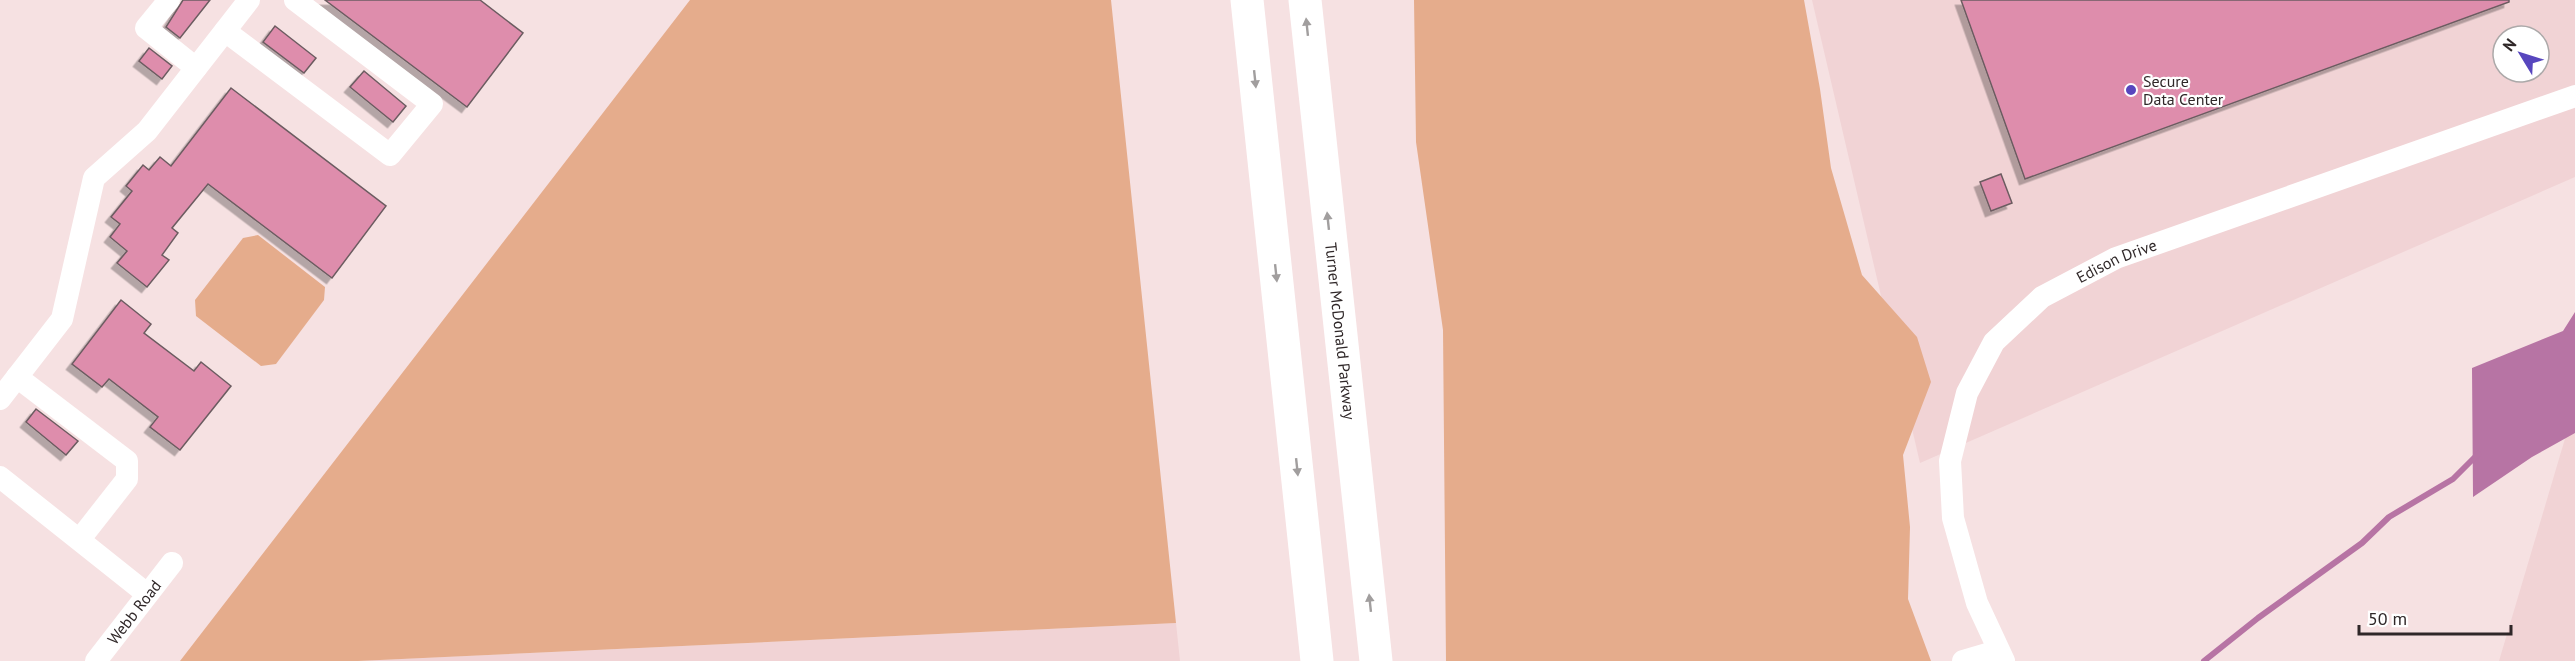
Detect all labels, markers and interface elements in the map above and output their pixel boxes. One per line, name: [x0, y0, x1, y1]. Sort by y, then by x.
one-way arrow: [1303, 18, 1312, 37]
north arrow: [2491, 24, 2551, 84]
text: N: [2498, 34, 2520, 55]
one-way arrow: [1250, 70, 1260, 89]
place label: Secure Data Center: [2143, 71, 2224, 109]
marker: Secure Data Center: [2124, 83, 2138, 97]
one-way arrow: [1323, 211, 1333, 230]
street label: Edison Drive: [2073, 235, 2159, 287]
street label: Turner McDonald Parkway: [1321, 242, 1360, 421]
one-way arrow: [1271, 263, 1281, 282]
one-way arrow: [1292, 457, 1301, 476]
street label: Webb Road: [103, 576, 165, 648]
one-way arrow: [1365, 593, 1374, 612]
scale bar: [2359, 598, 2510, 636]
text: 50 m: [2368, 607, 2407, 630]

